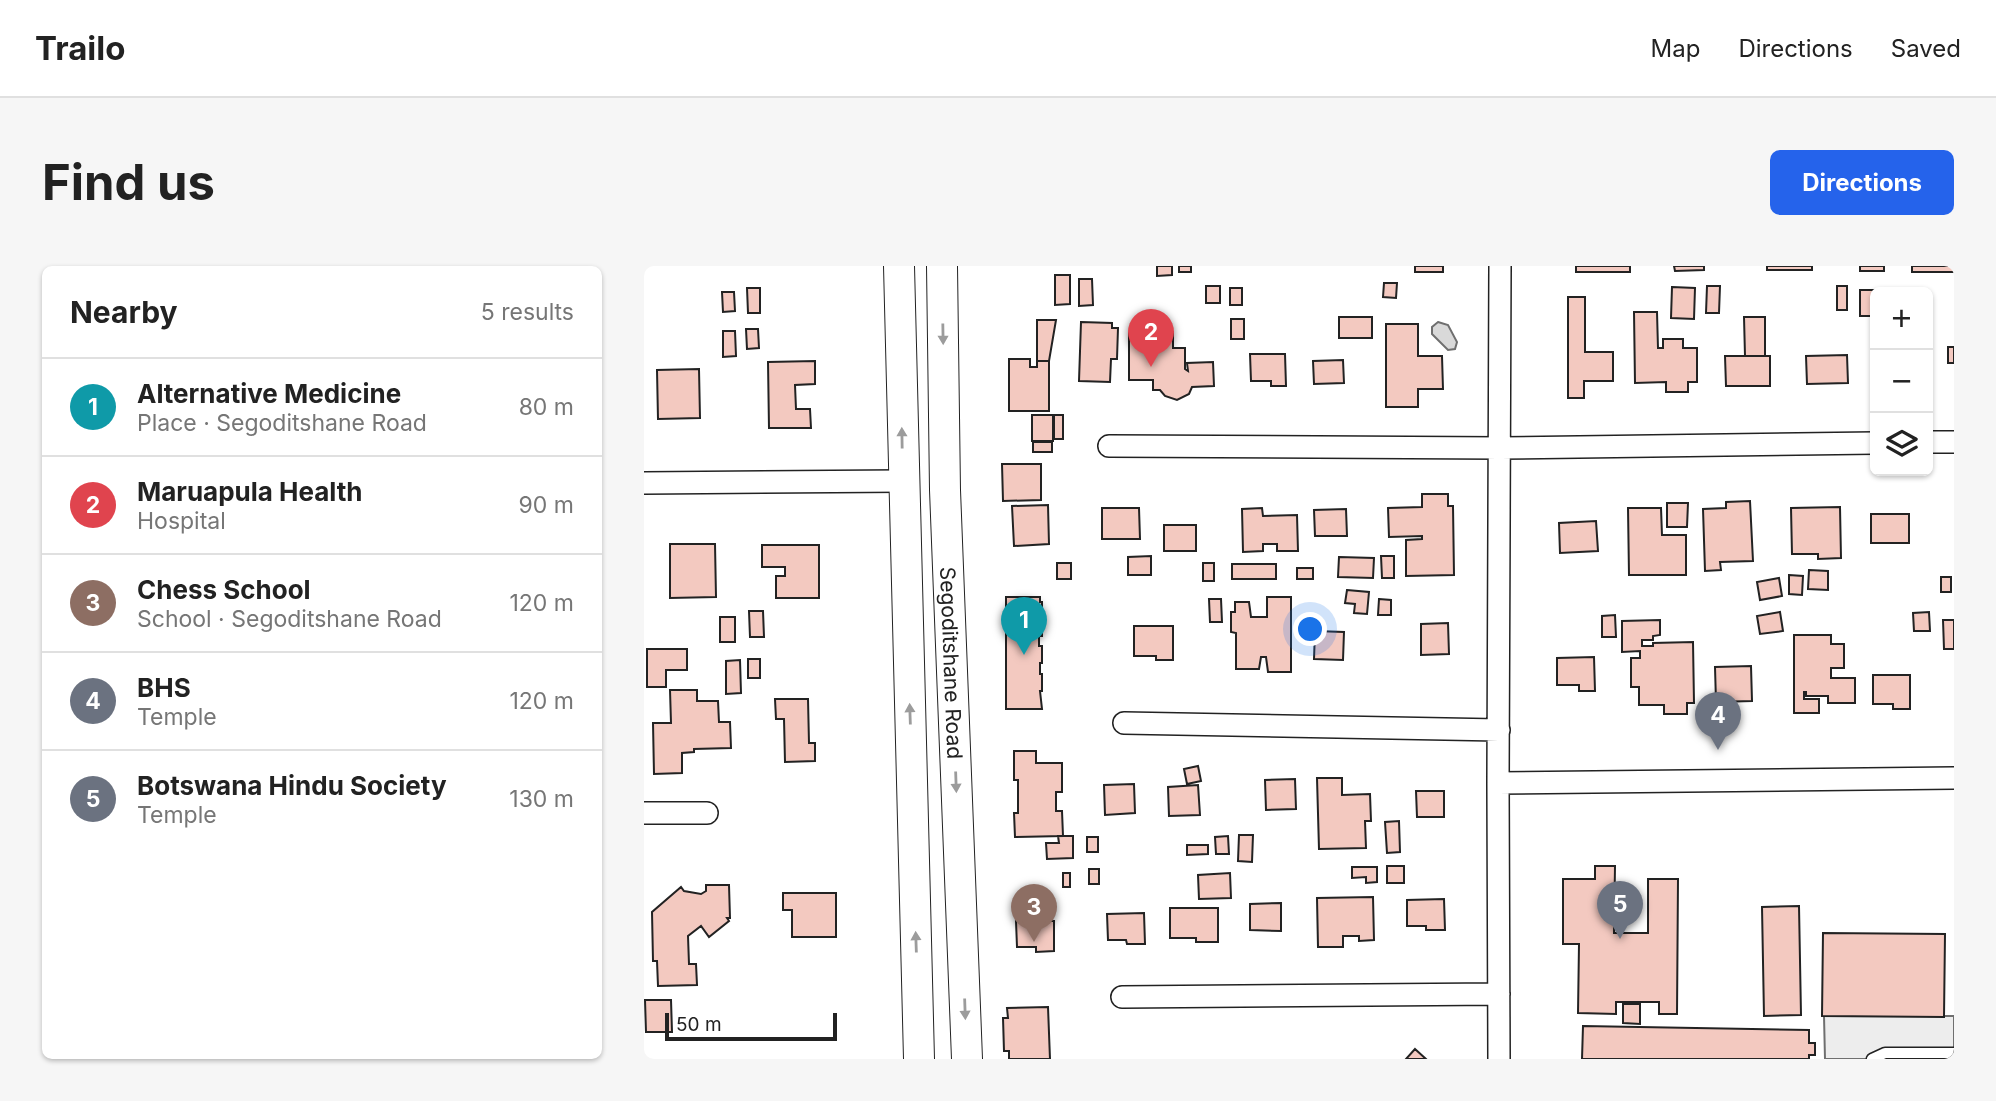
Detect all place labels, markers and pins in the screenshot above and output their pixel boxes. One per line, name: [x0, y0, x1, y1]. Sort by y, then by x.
pin: 2: [1128, 309, 1174, 367]
pin: 1: [1001, 597, 1047, 655]
pin: 4: [1695, 692, 1741, 750]
pin: 5: [1597, 881, 1643, 939]
pin: 3: [1011, 884, 1057, 942]

